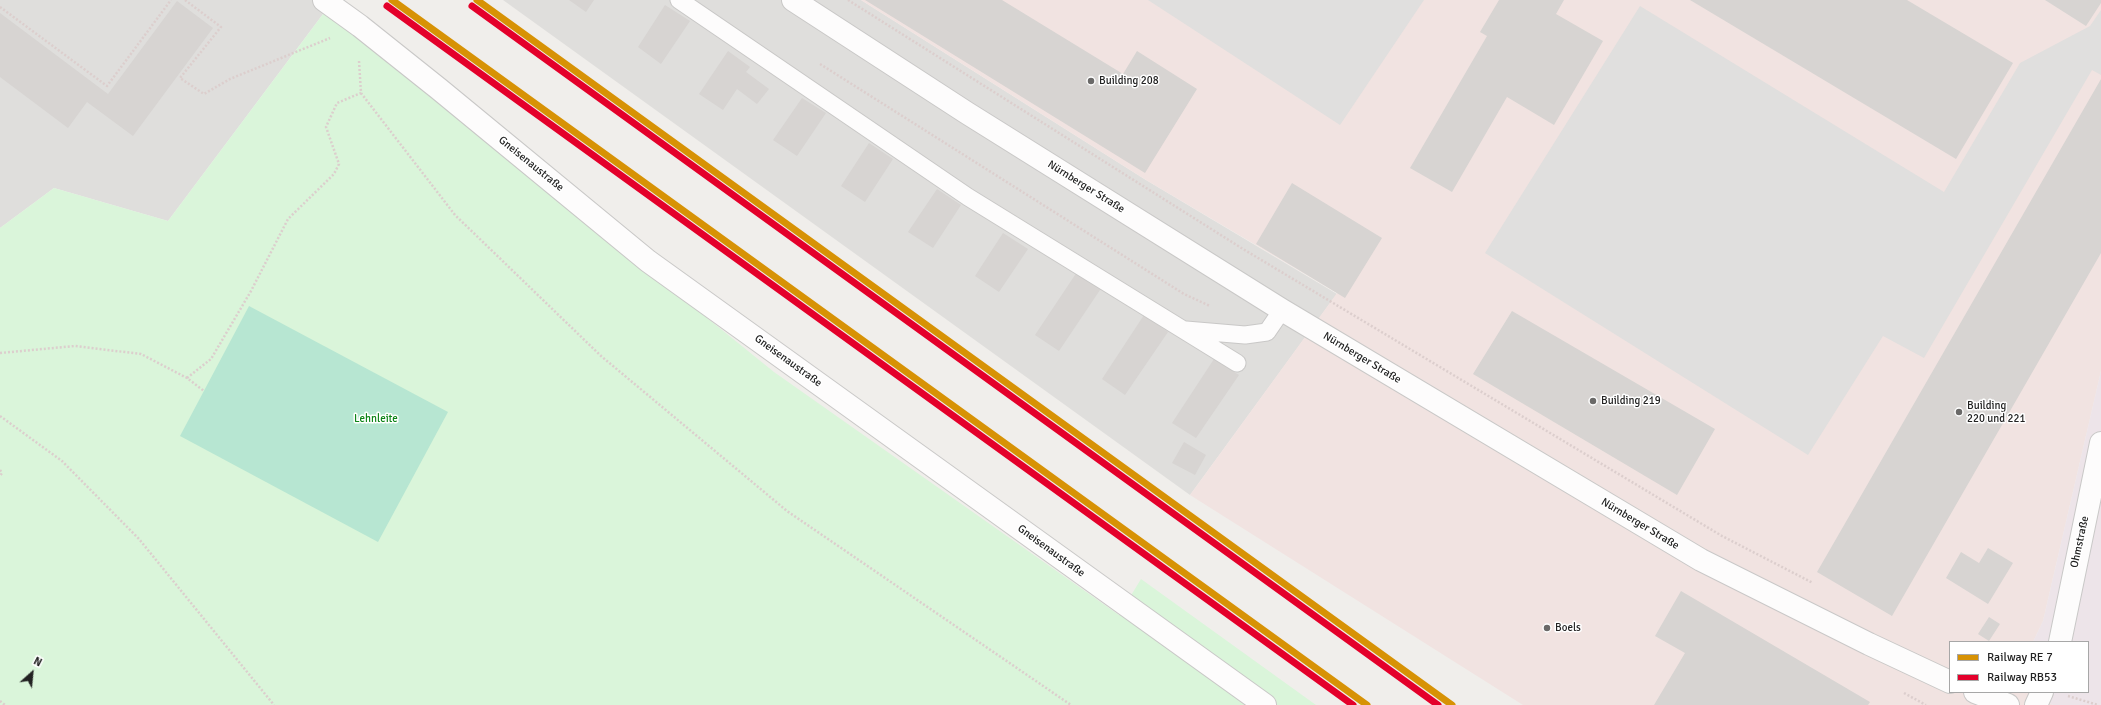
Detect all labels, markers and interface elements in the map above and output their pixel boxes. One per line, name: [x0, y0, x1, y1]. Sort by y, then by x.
place label: Building 208: [1099, 74, 1159, 88]
marker: Building 208: [1086, 76, 1096, 86]
street label: Gneisenaustraße: [496, 134, 566, 194]
street label: Nürnberger Straße: [1045, 158, 1127, 216]
street label: Nürnberger Straße: [1321, 330, 1403, 386]
street label: Gneisenaustraße: [752, 332, 824, 390]
place label: Building 219: [1601, 394, 1661, 408]
marker: Building 219: [1588, 396, 1598, 406]
place label: Building 220 und 221: [1967, 399, 2025, 425]
marker: Building 220 und 221: [1954, 407, 1964, 417]
park label: Lehnleite: [354, 412, 398, 426]
street label: Nürnberger Straße: [1599, 496, 1681, 552]
street label: Ohmstraße: [2068, 515, 2092, 569]
street label: Gneisenaustraße: [1015, 522, 1087, 580]
place label: Boels: [1555, 621, 1581, 635]
marker: Boels: [1542, 623, 1552, 633]
legend: [1949, 641, 2089, 693]
text: Railway RE 7: [1987, 650, 2053, 665]
north arrow: [12, 653, 52, 693]
text: N: [31, 654, 44, 669]
text: Railway RB53: [1987, 670, 2057, 685]

